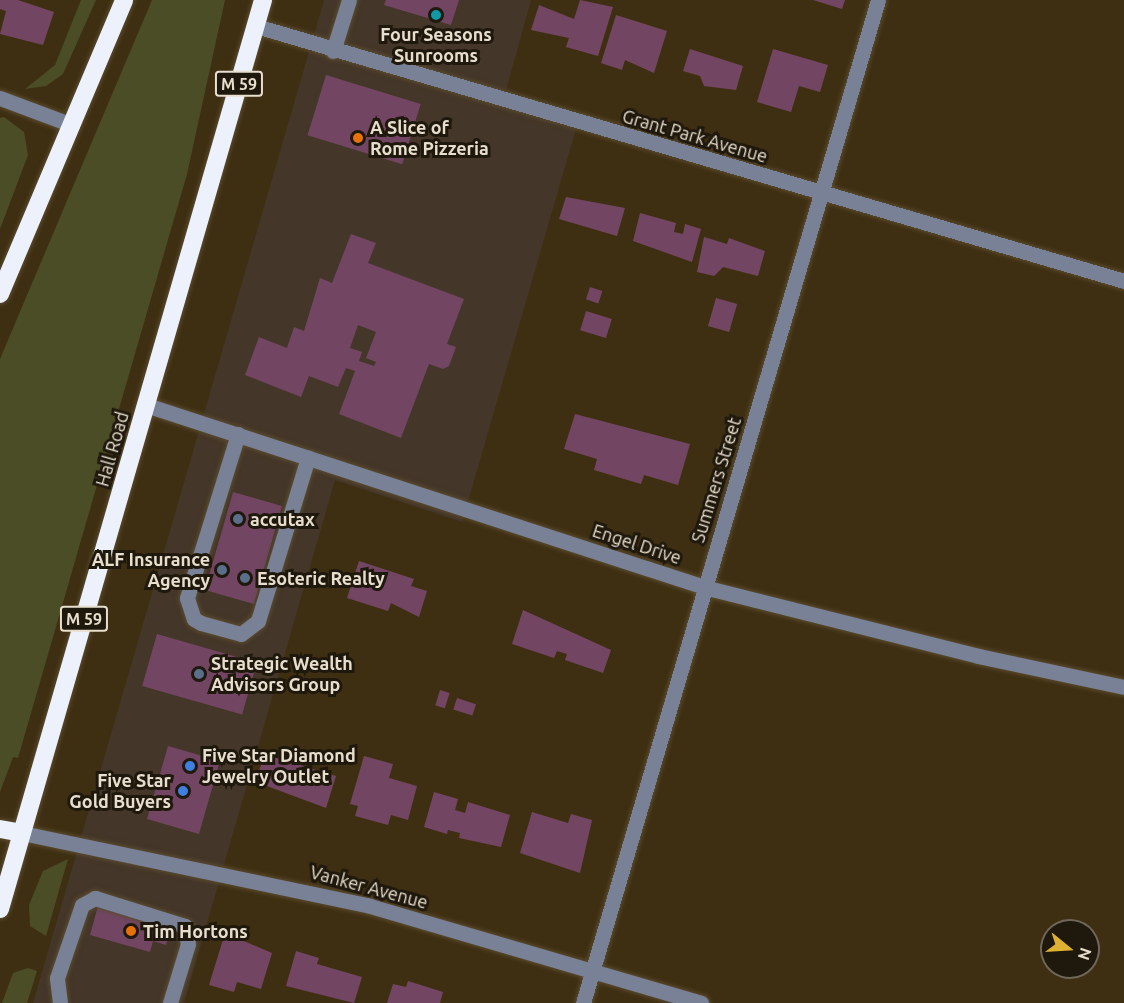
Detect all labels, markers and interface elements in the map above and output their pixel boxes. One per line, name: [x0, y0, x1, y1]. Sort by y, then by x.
marker: Four Seasons Sunrooms: [429, 8, 443, 22]
place label: Four Seasons Sunrooms: [380, 24, 492, 66]
road number: M 59: [214, 71, 264, 97]
street label: Grant Park Avenue: [620, 105, 770, 167]
place label: A Slice of Rome Pizzeria: [370, 117, 489, 160]
marker: A Slice of Rome Pizzeria: [351, 131, 365, 145]
street label: Hall Road: [91, 409, 133, 489]
street label: Summers Street: [687, 415, 745, 545]
place label: accutax: [250, 508, 315, 530]
marker: accutax: [231, 512, 245, 526]
street label: Engel Drive: [590, 520, 684, 568]
place label: ALF Insurance Agency: [92, 549, 210, 592]
marker: ALF Insurance Agency: [215, 563, 229, 577]
place label: Esoteric Realty: [257, 567, 385, 589]
marker: Esoteric Realty: [238, 571, 252, 585]
road number: M 59: [58, 606, 110, 632]
place label: Strategic Wealth Advisors Group: [211, 653, 353, 696]
marker: Strategic Wealth Advisors Group: [192, 667, 206, 681]
place label: Five Star Diamond Jewelry Outlet: [202, 745, 356, 788]
marker: Five Star Diamond Jewelry Outlet: [183, 759, 197, 773]
place label: Five Star Gold Buyers: [69, 770, 171, 812]
marker: Five Star Gold Buyers: [176, 784, 190, 798]
street label: Vanker Avenue: [308, 861, 430, 913]
north arrow: [1040, 919, 1100, 979]
place label: Tim Hortons: [143, 920, 248, 942]
marker: Tim Hortons: [124, 924, 138, 938]
text: N: [1075, 945, 1096, 962]

